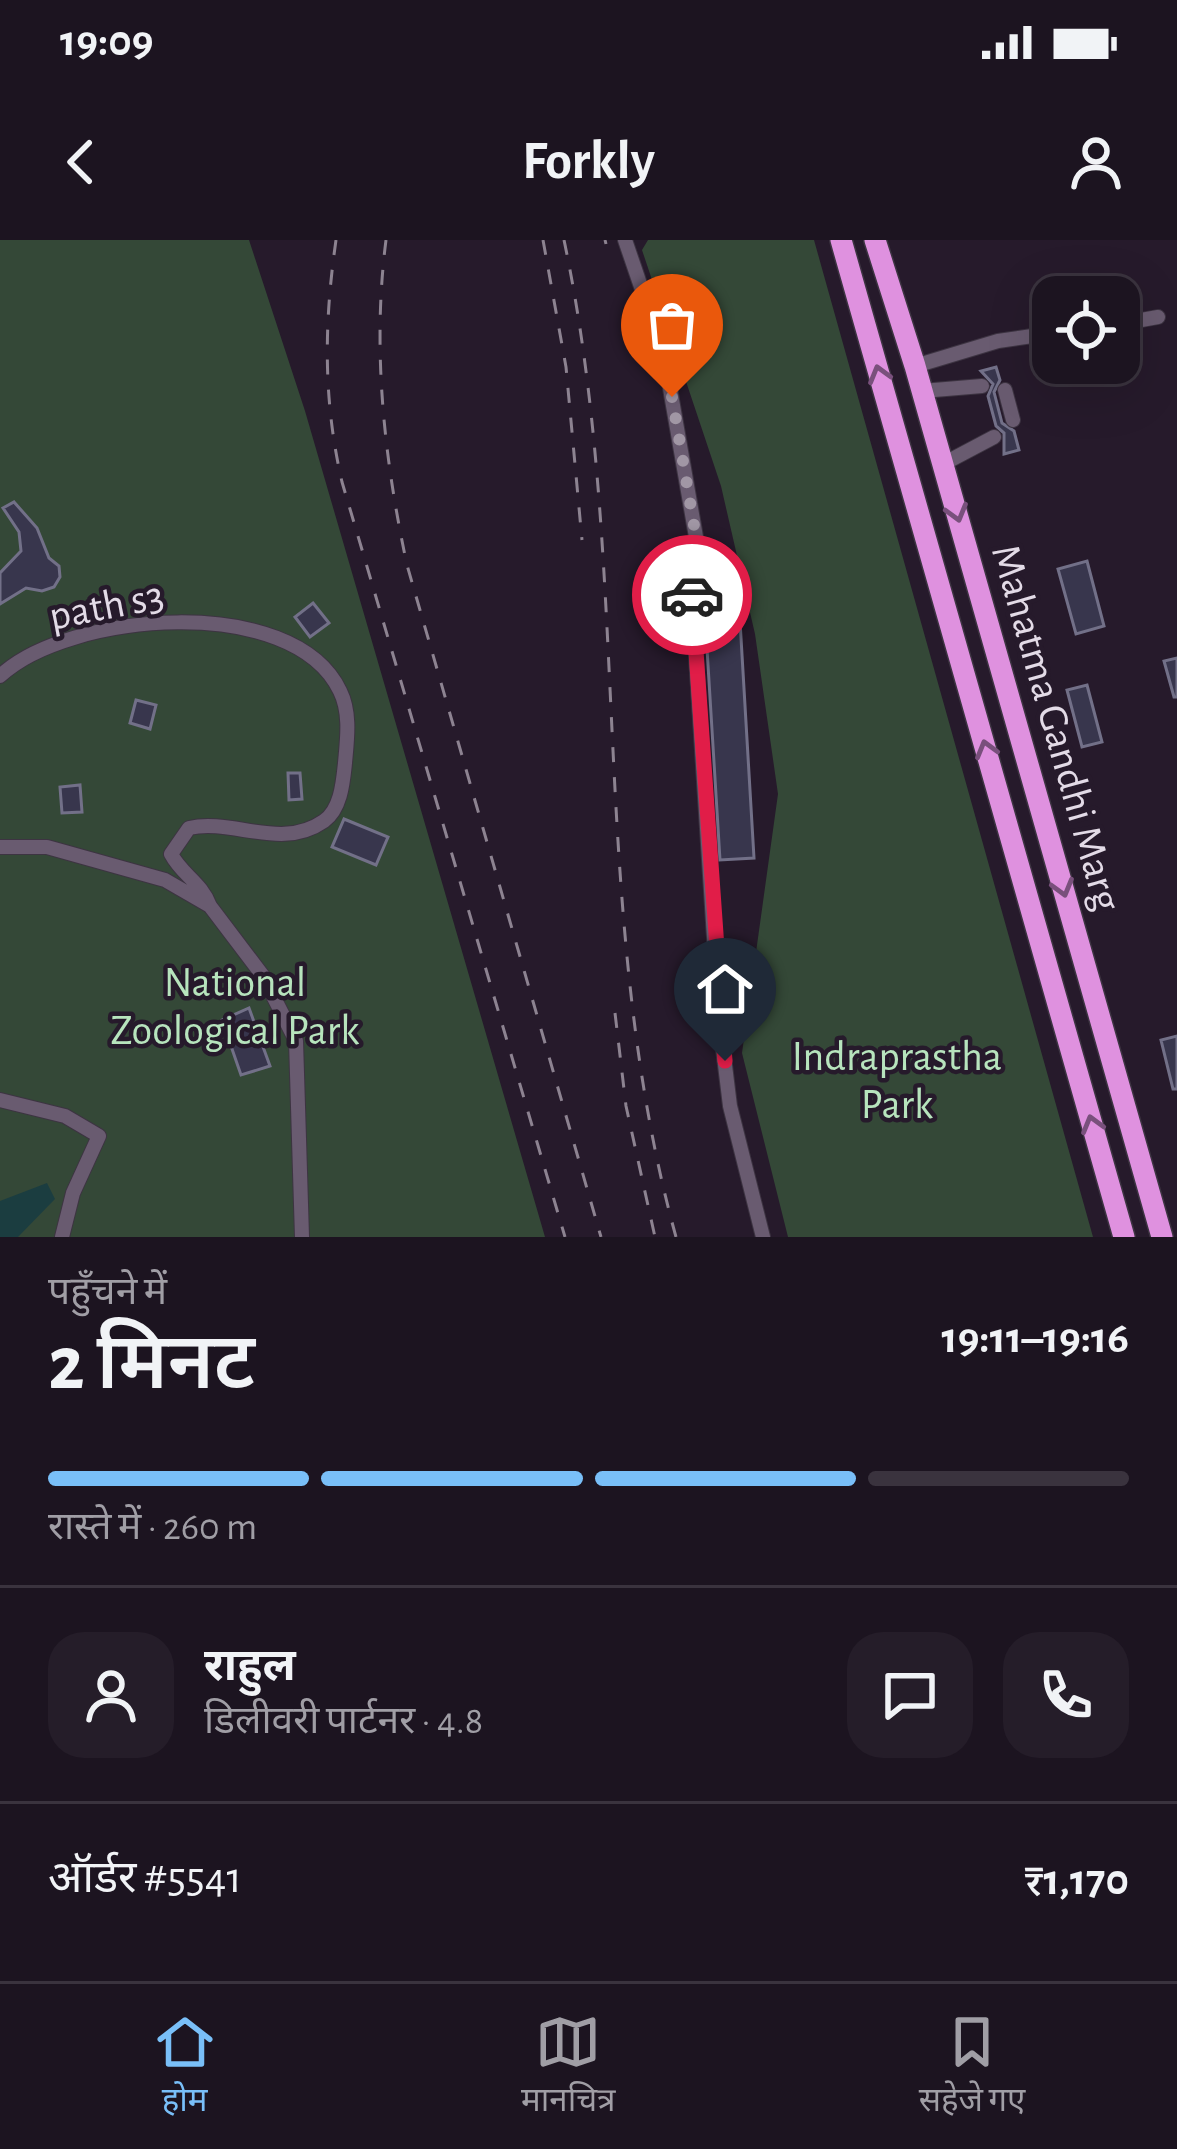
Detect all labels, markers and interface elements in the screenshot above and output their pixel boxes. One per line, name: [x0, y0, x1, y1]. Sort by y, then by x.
text: 19:09: [60, 19, 153, 64]
icon: back: [48, 129, 114, 195]
icon: person: [1063, 129, 1129, 195]
text: Forkly: [522, 135, 655, 189]
pin: [621, 274, 723, 397]
map controls: [1032, 276, 1140, 384]
button: locate: [1032, 276, 1140, 384]
icon: bag: [639, 292, 705, 358]
one-way arrow: [868, 364, 893, 385]
one-way arrow: [943, 502, 968, 523]
courier: [632, 535, 752, 655]
street label: Mahatma Gandhi Marg: [984, 540, 1129, 916]
icon: car: [659, 562, 725, 628]
street label: path s3: [46, 574, 167, 638]
one-way arrow: [975, 739, 1000, 760]
one-way arrow: [1049, 877, 1074, 898]
pin: [674, 938, 776, 1061]
icon: home: [692, 956, 758, 1022]
park label: National Zoological Park: [111, 962, 359, 1052]
park label: Indraprastha Park: [792, 1036, 1002, 1126]
one-way arrow: [1081, 1115, 1106, 1136]
text: पहुँचने में: [48, 1273, 167, 1312]
text: 19:11–19:16: [941, 1316, 1129, 1361]
text: 2 मिनट: [48, 1326, 255, 1404]
text: रास्ते में · 260 m: [48, 1508, 257, 1547]
button: person: [48, 1632, 174, 1758]
button: chat: [847, 1632, 973, 1758]
button: phone: [1003, 1632, 1129, 1758]
text: राहुल: [204, 1644, 296, 1689]
text: डिलीवरी पार्टनर · 4.8: [204, 1702, 483, 1741]
text: ऑर्डर #5541: [48, 1856, 242, 1901]
text: ₹1,170: [1025, 1858, 1129, 1903]
tab: होम: [152, 2009, 218, 2124]
tab: मानचित्र: [521, 2009, 615, 2124]
tab: सहेजे गए: [919, 2009, 1025, 2124]

